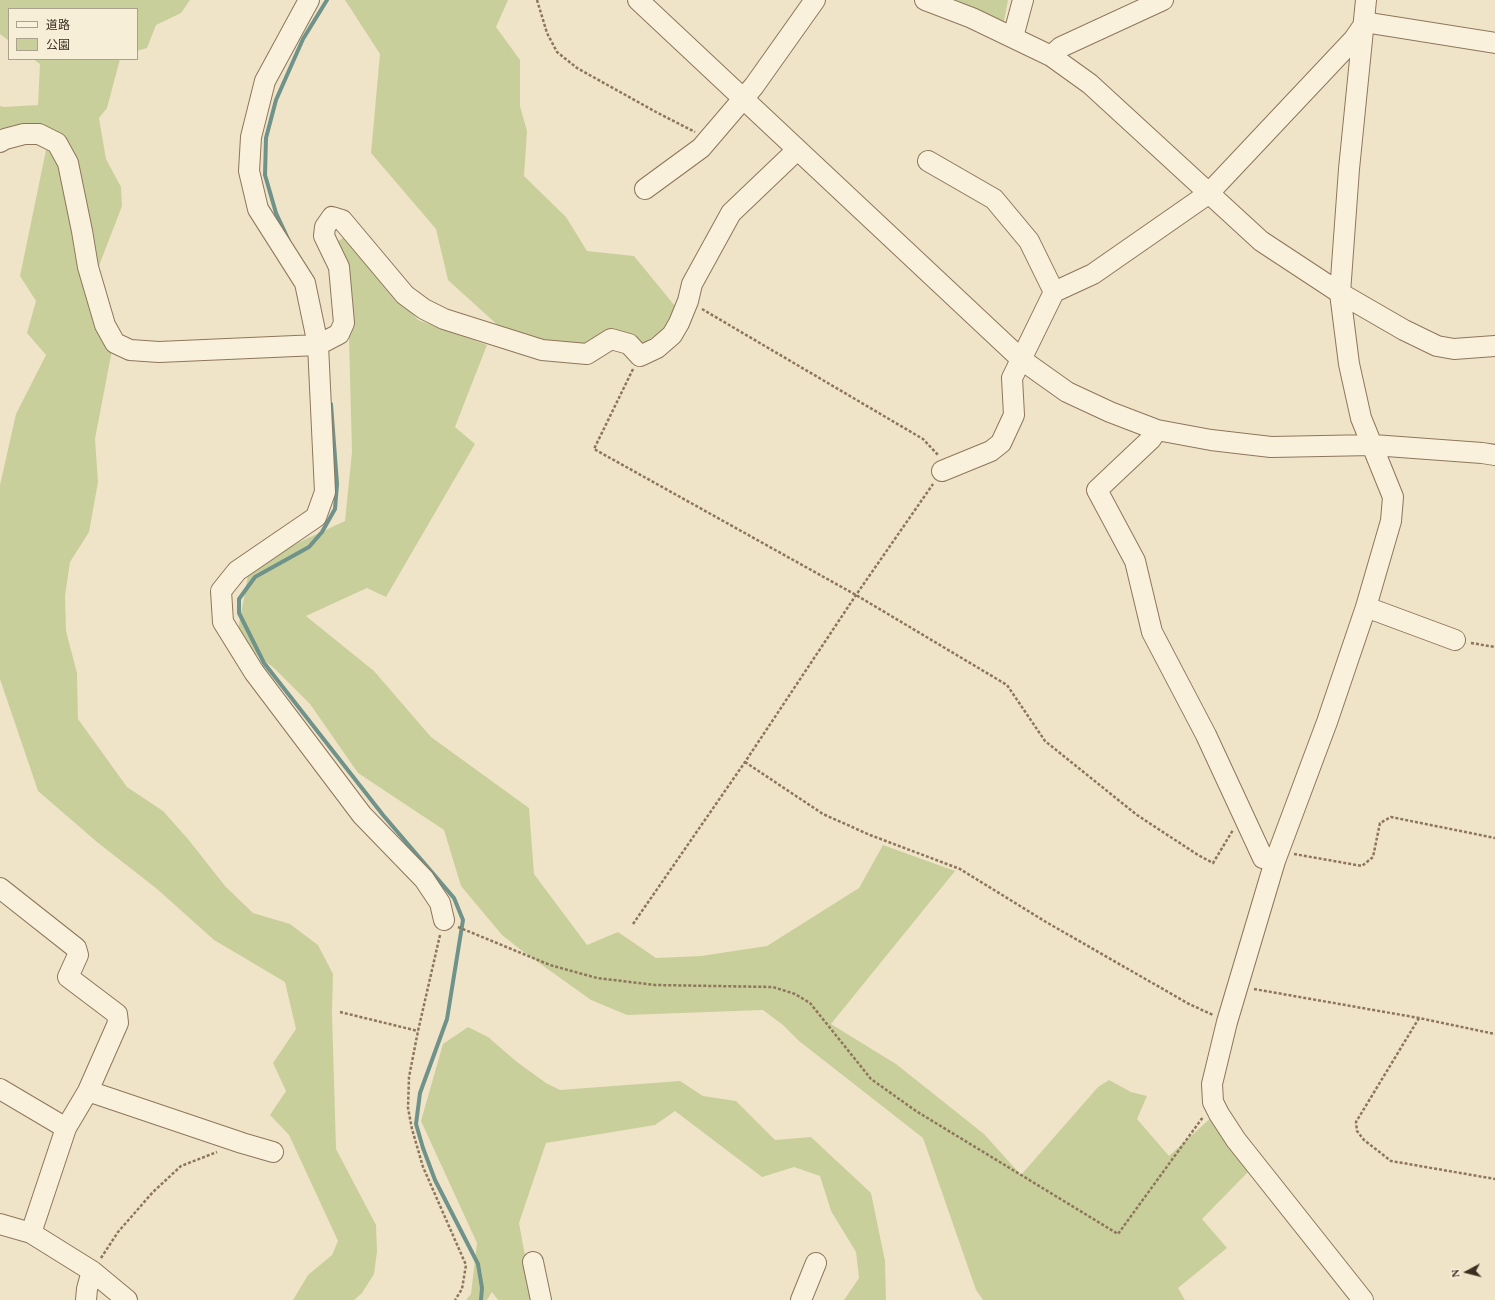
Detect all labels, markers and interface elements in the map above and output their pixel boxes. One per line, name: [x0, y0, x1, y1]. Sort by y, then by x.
legend: [8, 8, 138, 60]
text: 道路: [46, 18, 70, 32]
text: 公園: [46, 38, 70, 52]
north arrow: [1447, 1252, 1487, 1292]
text: N: [1449, 1269, 1462, 1278]

